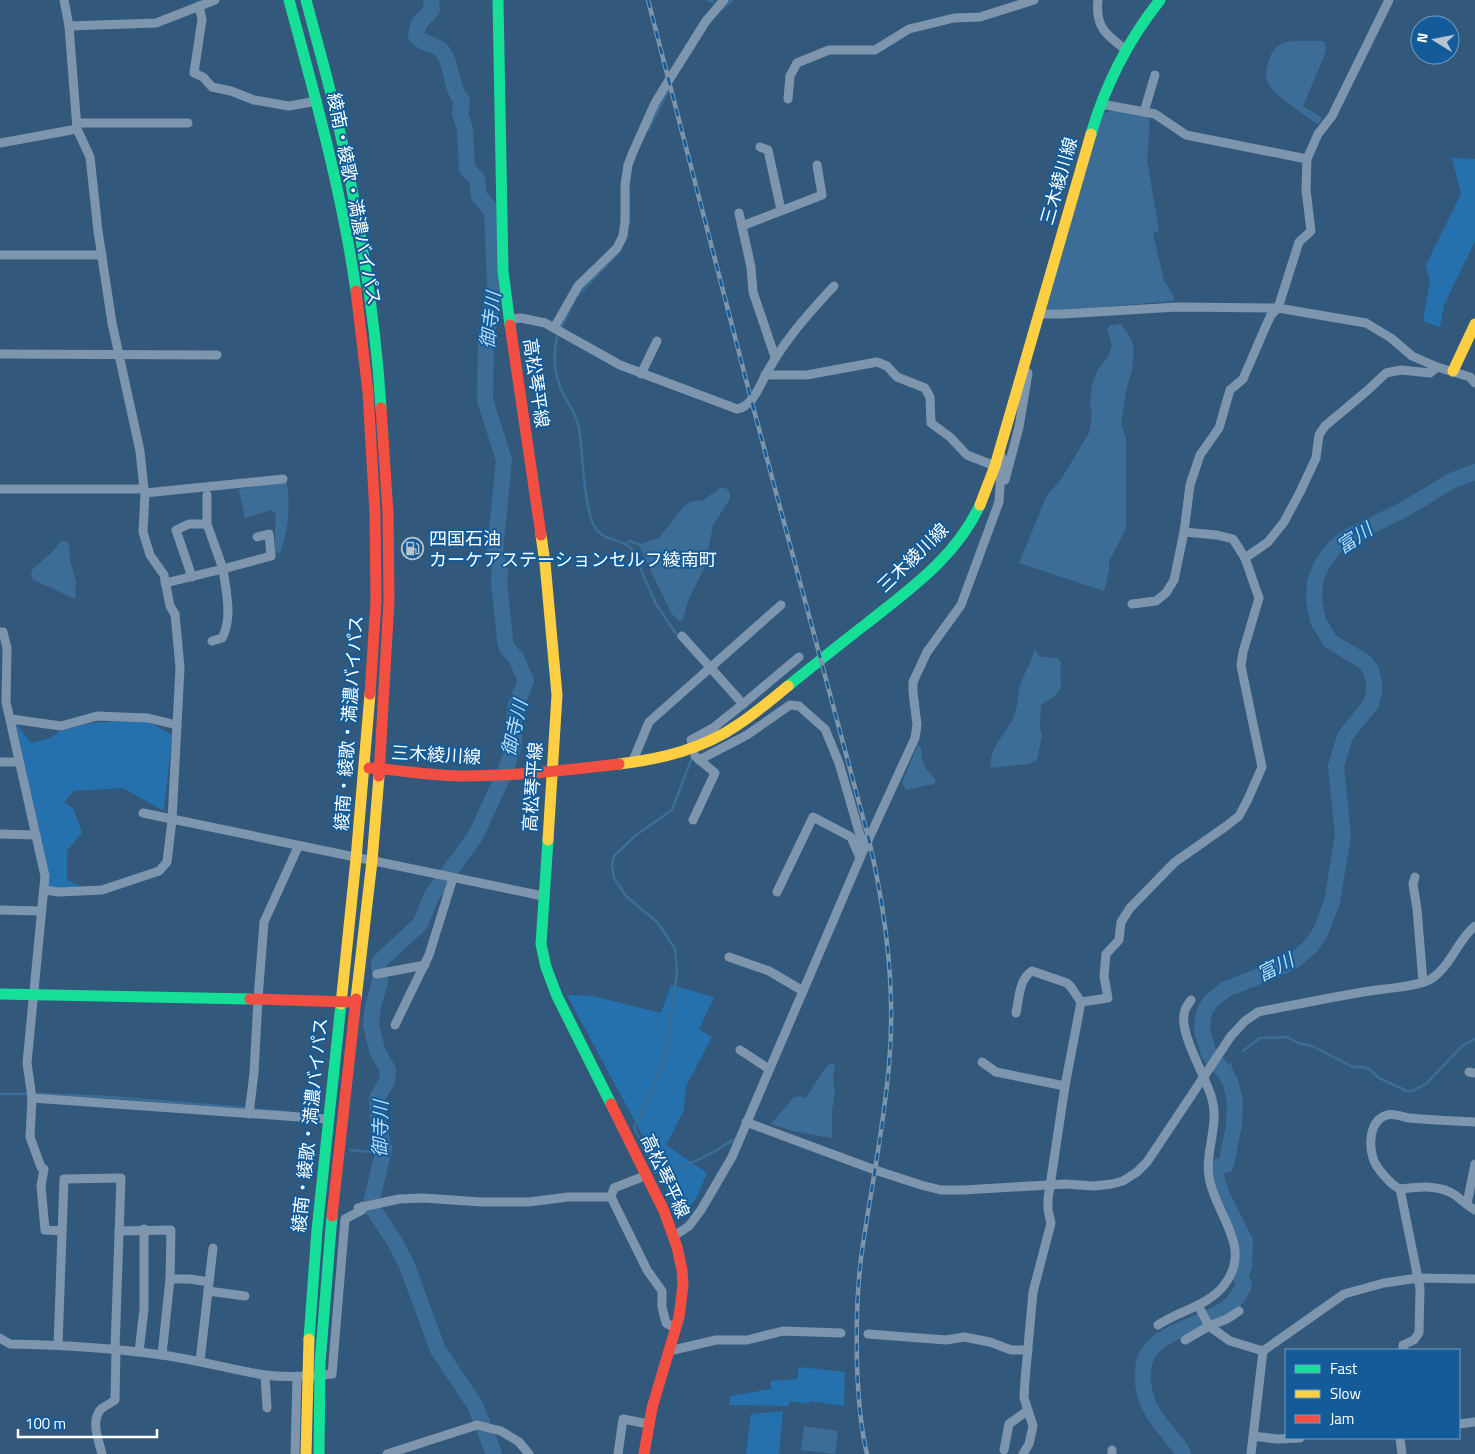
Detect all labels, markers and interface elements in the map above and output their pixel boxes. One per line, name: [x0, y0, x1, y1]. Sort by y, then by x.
north arrow: [1410, 15, 1460, 65]
text: N: [1411, 31, 1433, 44]
street label: 綾南・綾歌・満濃バイパス: [321, 90, 388, 307]
street label: 三木綾川線: [1033, 134, 1084, 228]
water label: 御寺川: [472, 288, 508, 350]
street label: 高松琴平線: [517, 336, 556, 429]
water label: 富川: [1330, 514, 1379, 560]
street label: 三木綾川線: [871, 517, 954, 599]
place label: 四国石油 カーケアステーションセルフ綾南町: [429, 525, 717, 573]
fuel station icon: 四国石油 カーケアステーションセルフ綾南町: [401, 537, 425, 561]
street label: 綾南・綾歌・満濃バイパス: [328, 614, 369, 831]
water label: 御寺川: [493, 695, 535, 759]
street label: 三木綾川線: [390, 739, 482, 770]
street label: 高松琴平線: [516, 741, 549, 833]
water label: 富川: [1251, 944, 1300, 988]
street label: 綾南・綾歌・満濃バイパス: [285, 1016, 334, 1234]
water label: 御寺川: [365, 1098, 395, 1158]
street label: 高松琴平線: [634, 1129, 697, 1222]
legend: [1285, 1349, 1460, 1439]
text: Fast: [1330, 1357, 1358, 1380]
text: Slow: [1330, 1382, 1361, 1405]
scale bar: [18, 1406, 156, 1438]
text: Jam: [1330, 1407, 1354, 1430]
text: 100 m: [25, 1412, 66, 1435]

